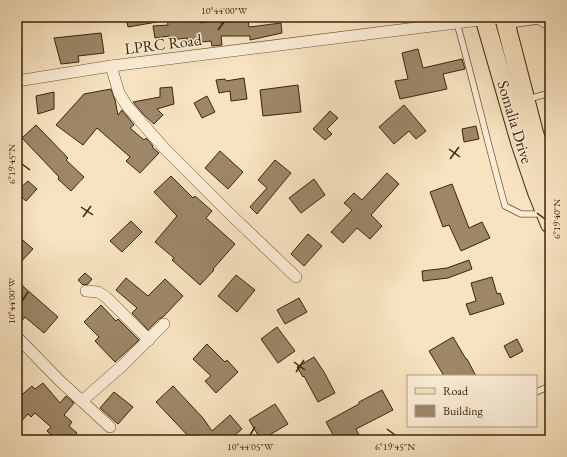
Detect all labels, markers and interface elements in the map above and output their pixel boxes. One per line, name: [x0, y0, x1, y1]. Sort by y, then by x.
text: 10°44'00"W: [201, 4, 248, 17]
street label: LPRC Road: [123, 29, 204, 59]
street label: Somalia Drive: [492, 78, 538, 166]
text: 6°19'45"N: [5, 144, 18, 184]
text: 6°19'40"N: [550, 199, 563, 239]
text: 10°44'00"W: [5, 277, 18, 324]
legend: [407, 375, 537, 427]
text: Road: [443, 383, 469, 399]
text: Building: [443, 403, 484, 419]
text: 10°44'05"W: [227, 440, 274, 453]
text: 6°19'45"N: [375, 440, 415, 453]

